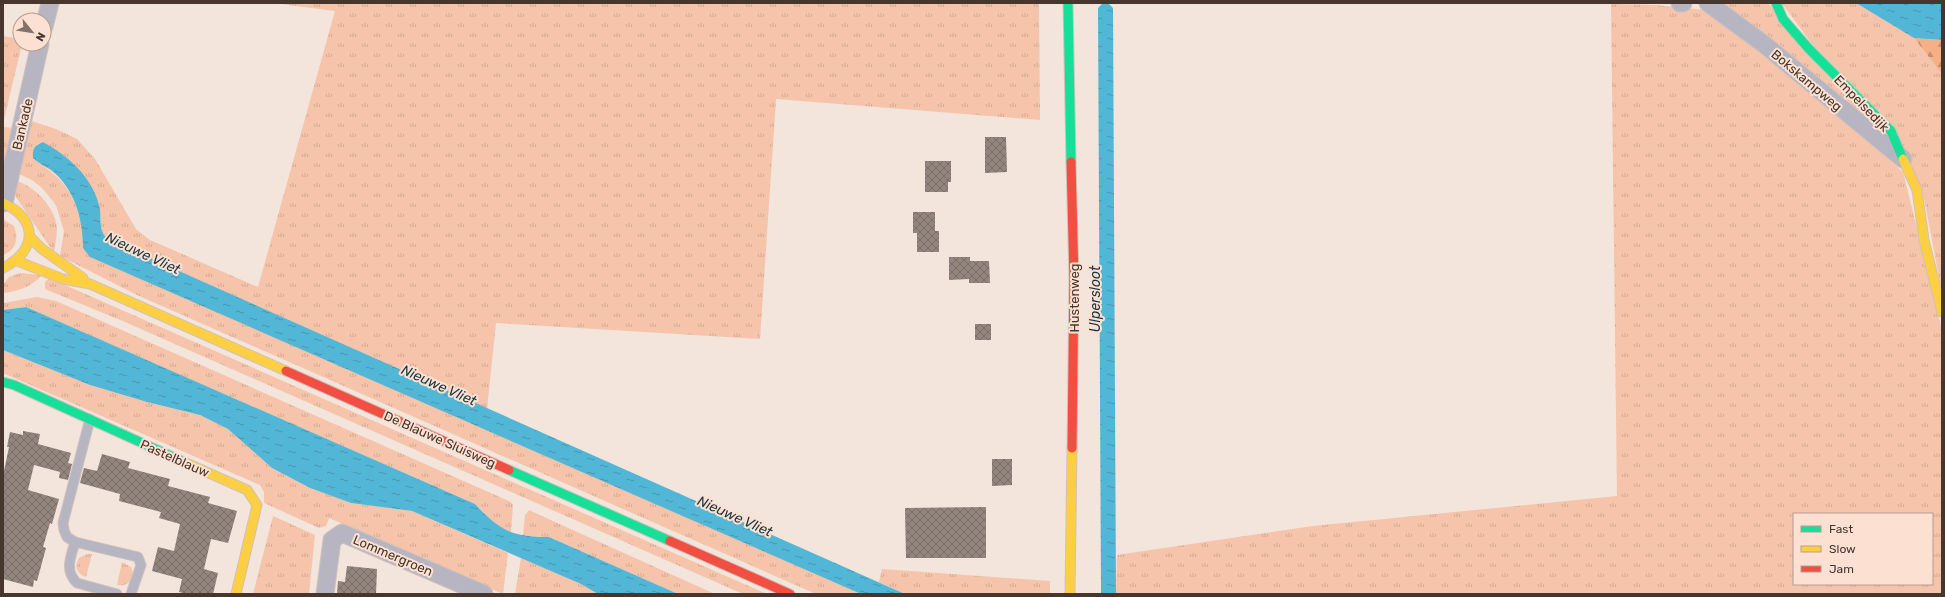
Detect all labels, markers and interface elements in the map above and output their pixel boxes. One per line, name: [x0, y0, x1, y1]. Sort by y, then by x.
north arrow: [12, 12, 52, 52]
text: N: [33, 30, 48, 43]
street label: Bokskampweg: [1768, 47, 1845, 115]
street label: Empelsedijk: [1831, 72, 1892, 135]
street label: Bankade: [9, 97, 36, 151]
water label: Nieuwe Vliet: [103, 229, 183, 278]
street label: Hustenweg: [1067, 263, 1083, 333]
water label: Ulpersloot: [1087, 265, 1104, 332]
water label: Nieuwe Vliet: [399, 361, 480, 410]
street label: De Blauwe Sluisweg: [381, 408, 498, 472]
street label: Pastelblauw: [138, 437, 212, 480]
water label: Nieuwe Vliet: [695, 492, 776, 541]
legend: [1793, 513, 1933, 585]
text: Fast: [1829, 522, 1853, 536]
street label: Lommergroen: [350, 532, 435, 580]
text: Slow: [1829, 542, 1856, 556]
text: Jam: [1829, 562, 1854, 576]

